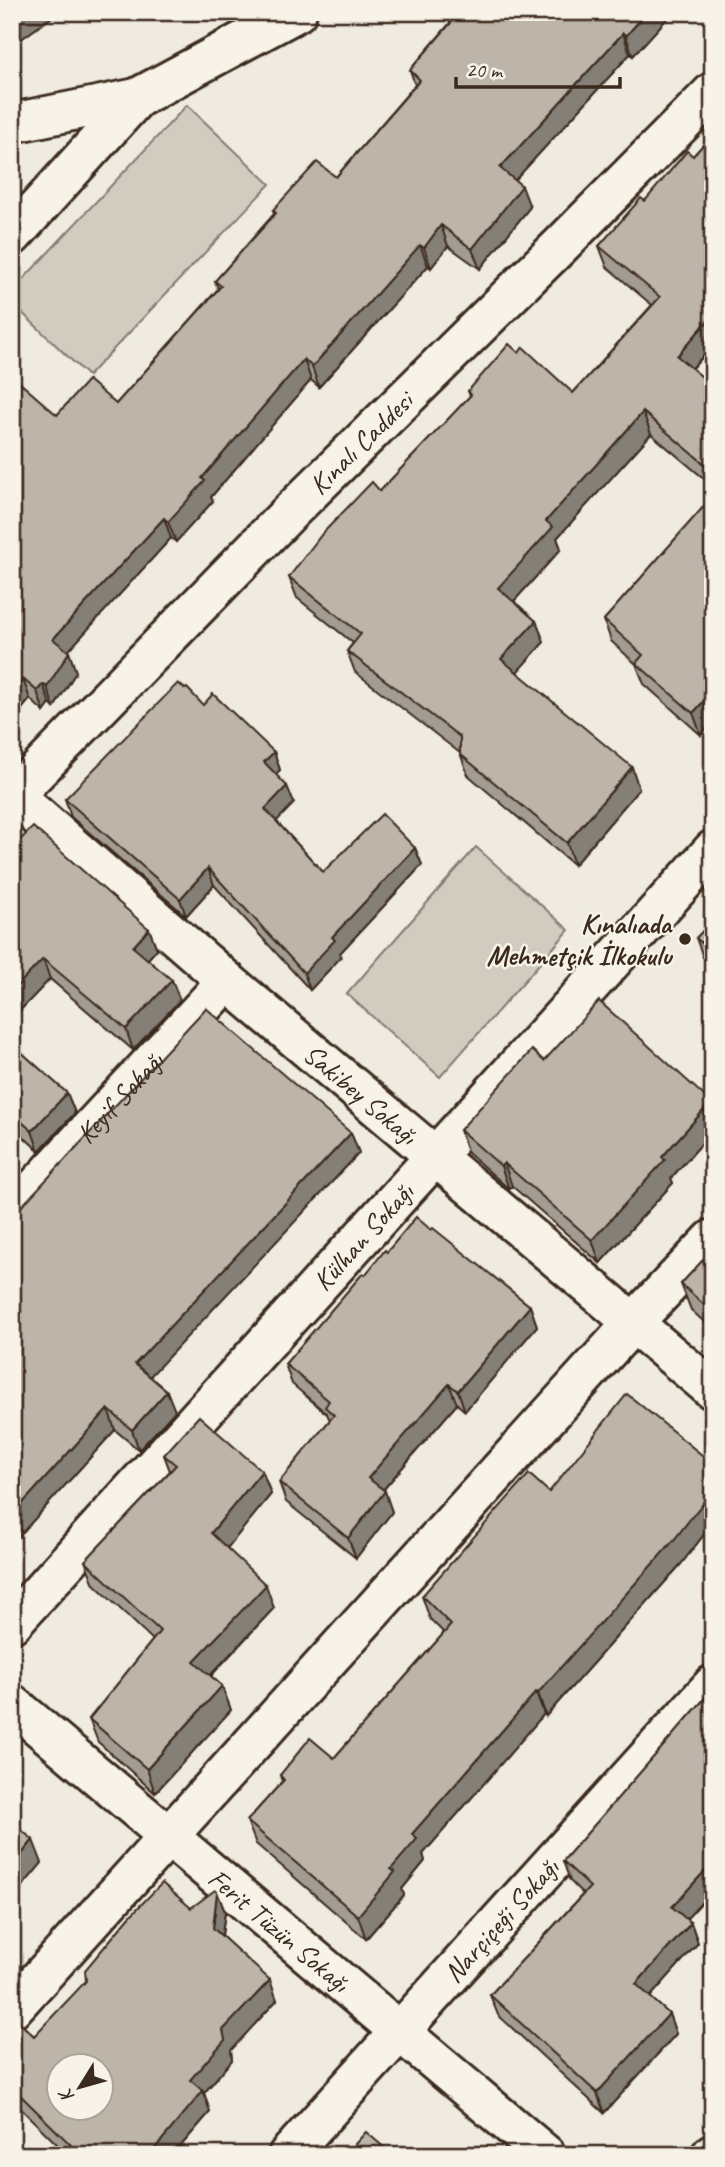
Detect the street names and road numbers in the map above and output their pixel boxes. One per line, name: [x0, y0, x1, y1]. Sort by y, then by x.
street label: Kınalı Caddesi: [301, 381, 423, 502]
street label: Sakibey Sokağı: [296, 1036, 426, 1153]
street label: Keyif Sokağı: [69, 1043, 172, 1151]
street label: Külhan Sokağı: [305, 1174, 422, 1298]
street label: Narçiçeği Sokağı: [436, 1849, 567, 1990]
street label: Ferit Tüzün Sokağı: [201, 1861, 358, 2001]

